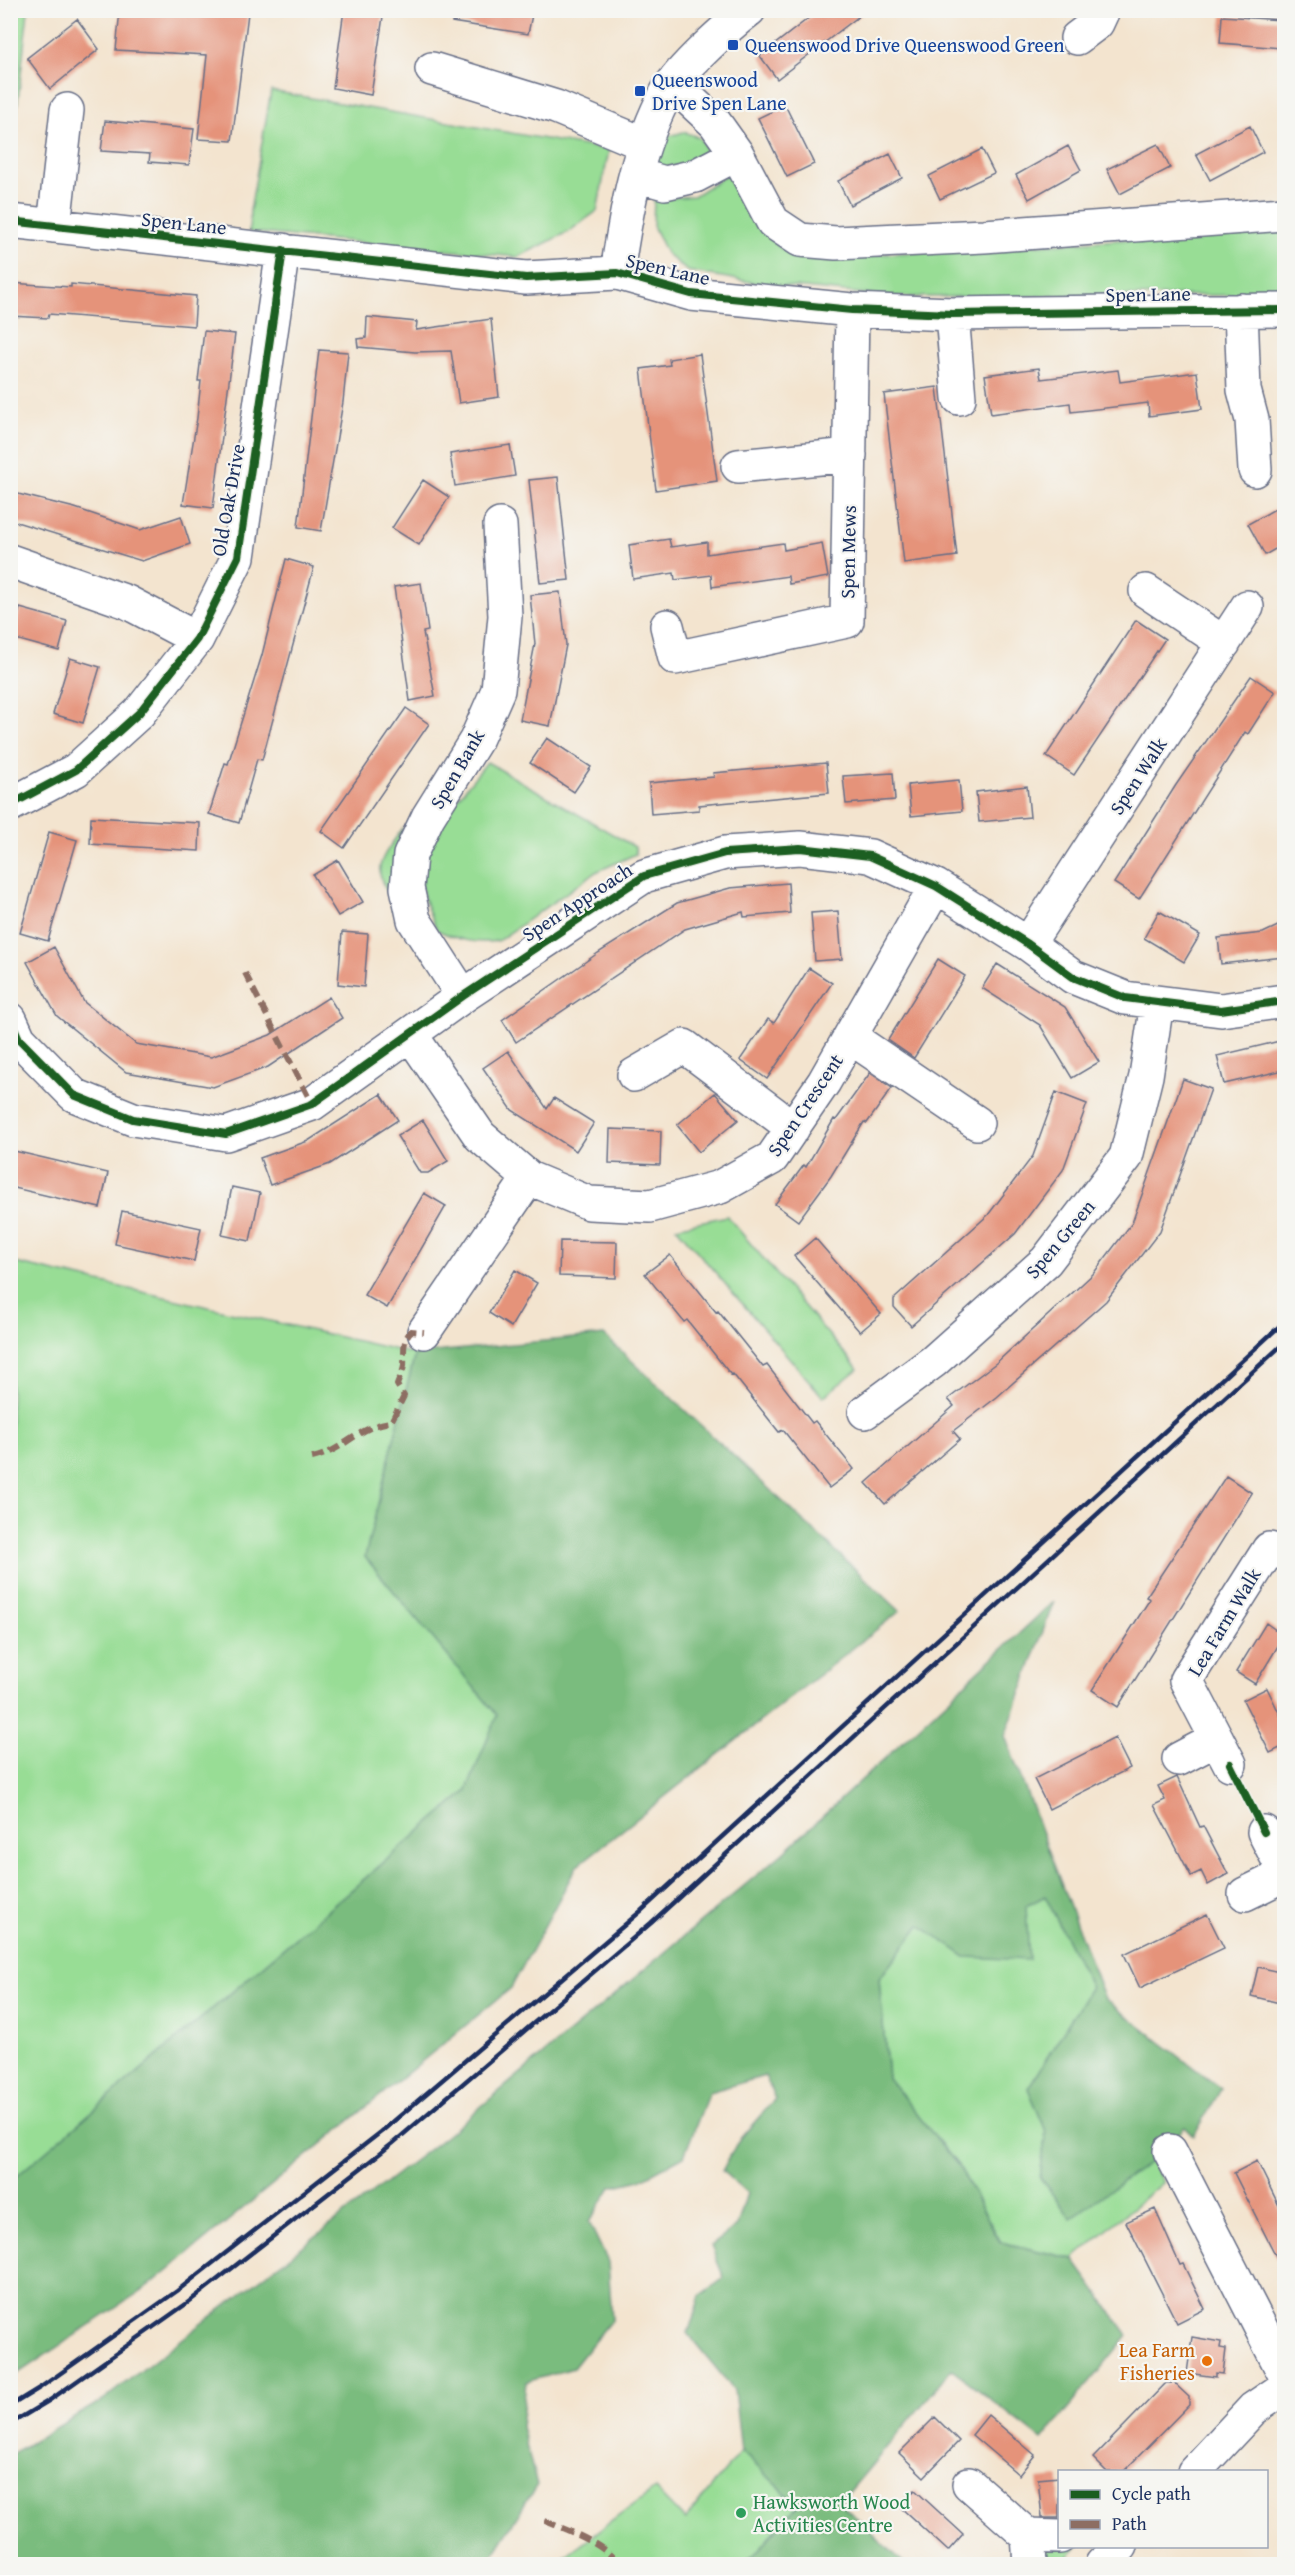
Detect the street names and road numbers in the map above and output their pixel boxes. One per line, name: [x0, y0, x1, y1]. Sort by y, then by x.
street label: Spen Lane: [140, 204, 228, 241]
street label: Spen Lane: [623, 245, 713, 292]
street label: Spen Lane: [1105, 278, 1191, 309]
street label: Old Oak Drive: [203, 441, 252, 559]
street label: Spen Mews: [832, 505, 863, 599]
street label: Spen Bank: [422, 723, 491, 814]
street label: Spen Walk: [1102, 731, 1174, 820]
street label: Spen Approach: [516, 855, 638, 948]
street label: Spen Crescent: [759, 1048, 850, 1162]
street label: Spen Green: [1018, 1193, 1101, 1285]
street label: Lea Farm Walk: [1180, 1561, 1268, 1681]

